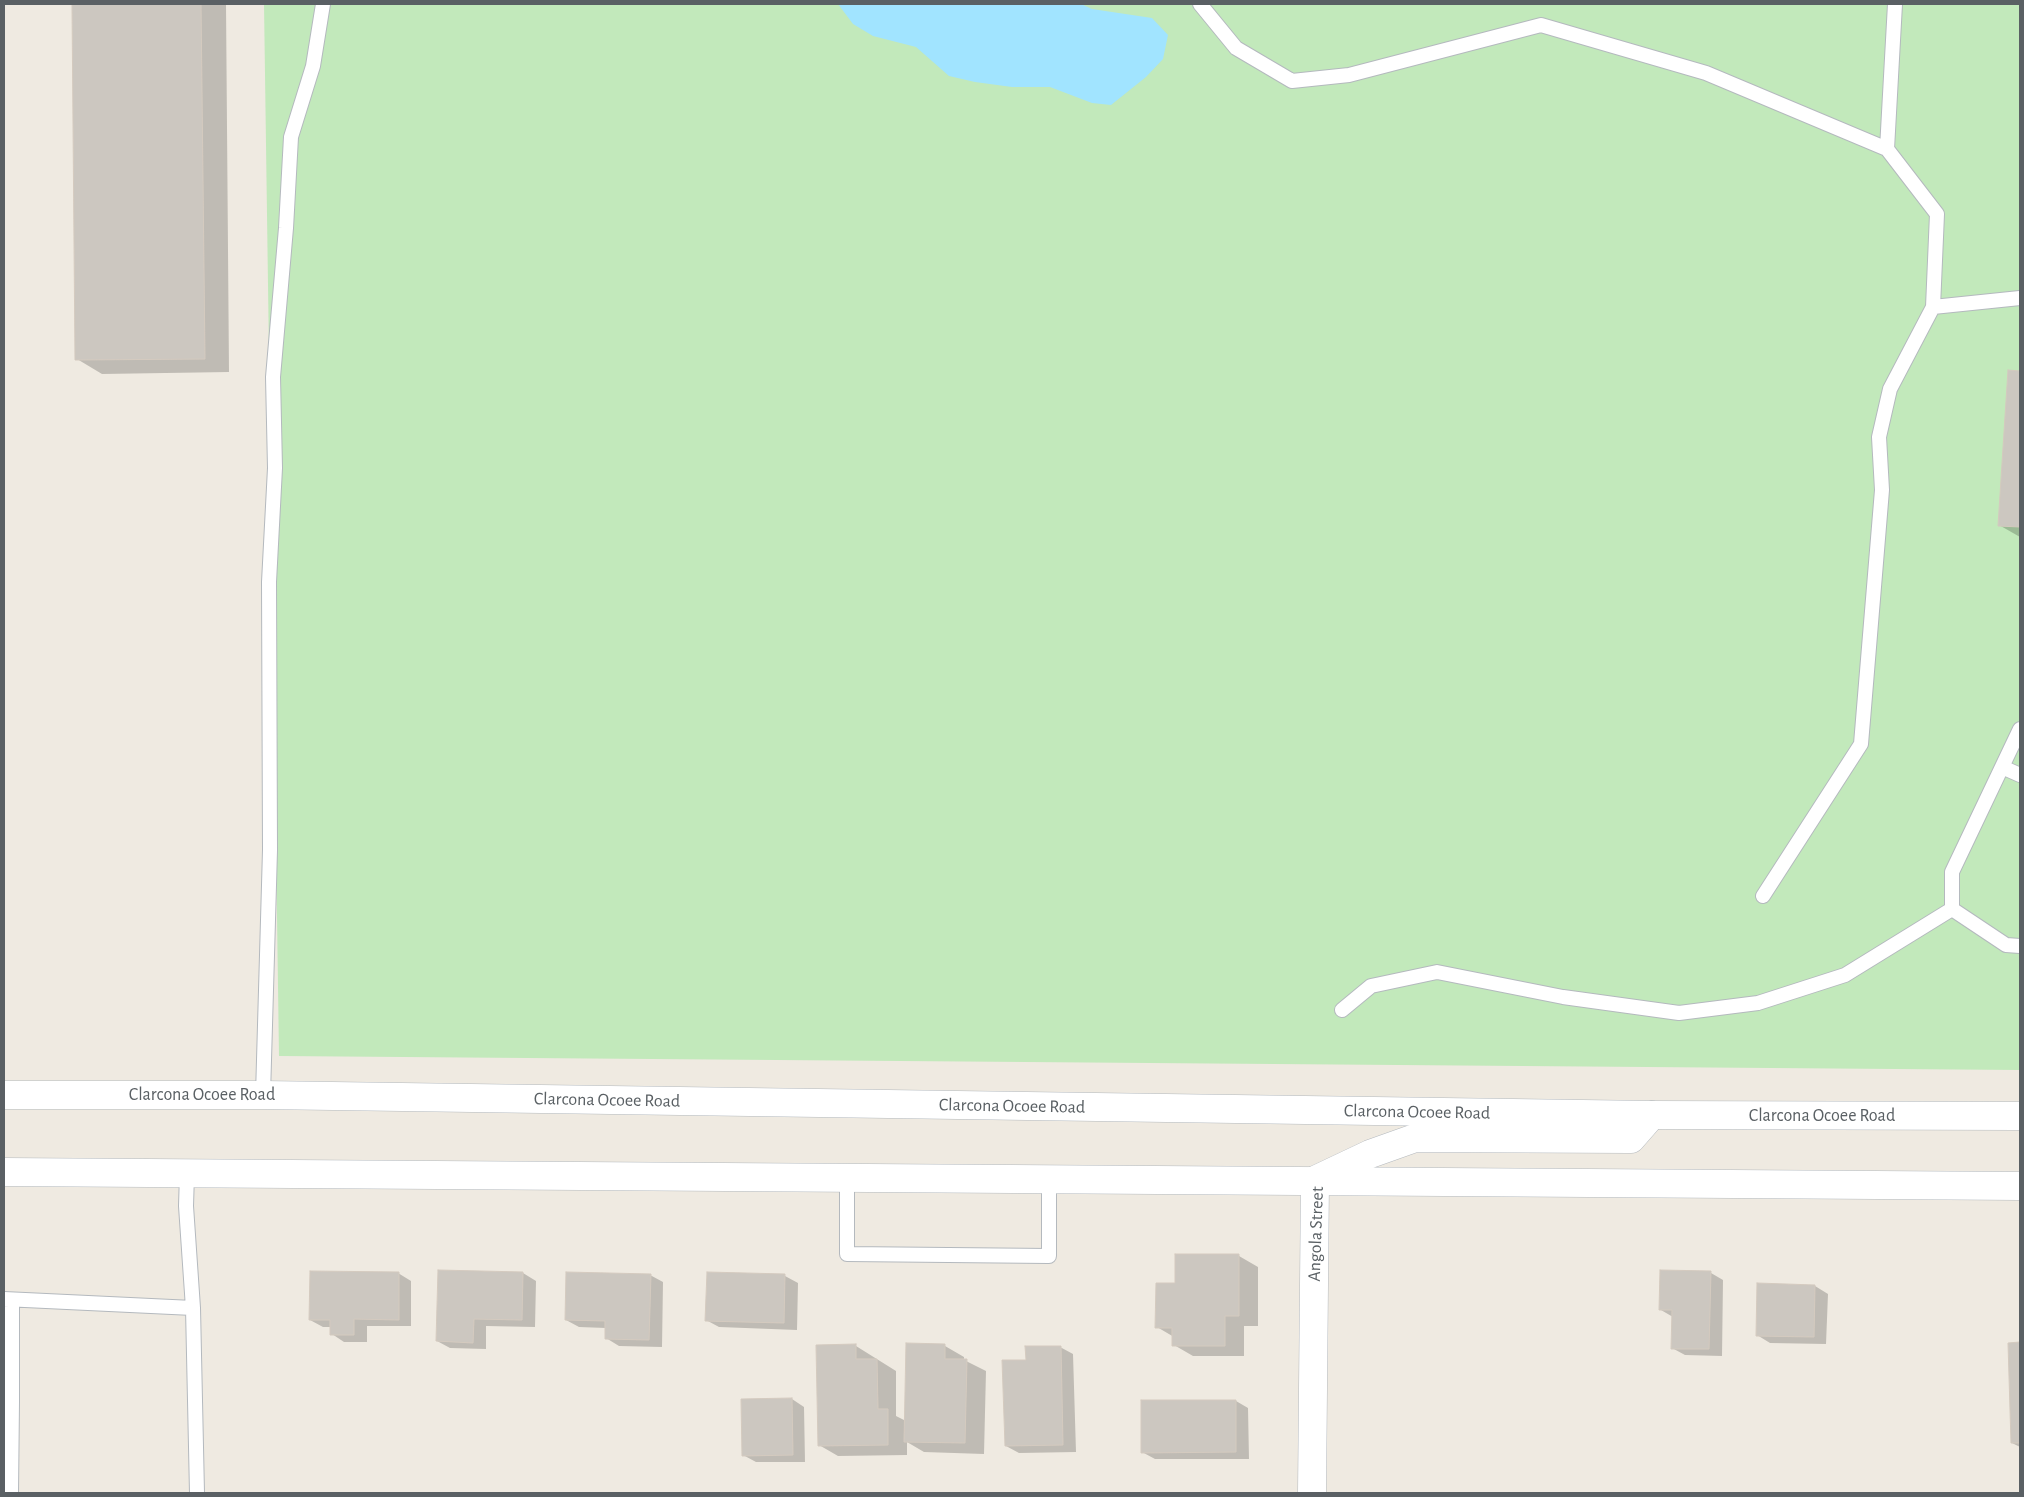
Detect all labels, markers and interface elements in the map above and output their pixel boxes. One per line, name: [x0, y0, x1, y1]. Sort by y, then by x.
street label: Clarcona Ocoee Road: [129, 1084, 275, 1106]
street label: Clarcona Ocoee Road: [534, 1088, 680, 1112]
street label: Clarcona Ocoee Road: [939, 1094, 1085, 1118]
street label: Clarcona Ocoee Road: [1344, 1100, 1490, 1124]
street label: Clarcona Ocoee Road: [1749, 1105, 1895, 1127]
street label: Angola Street: [1304, 1186, 1328, 1282]

